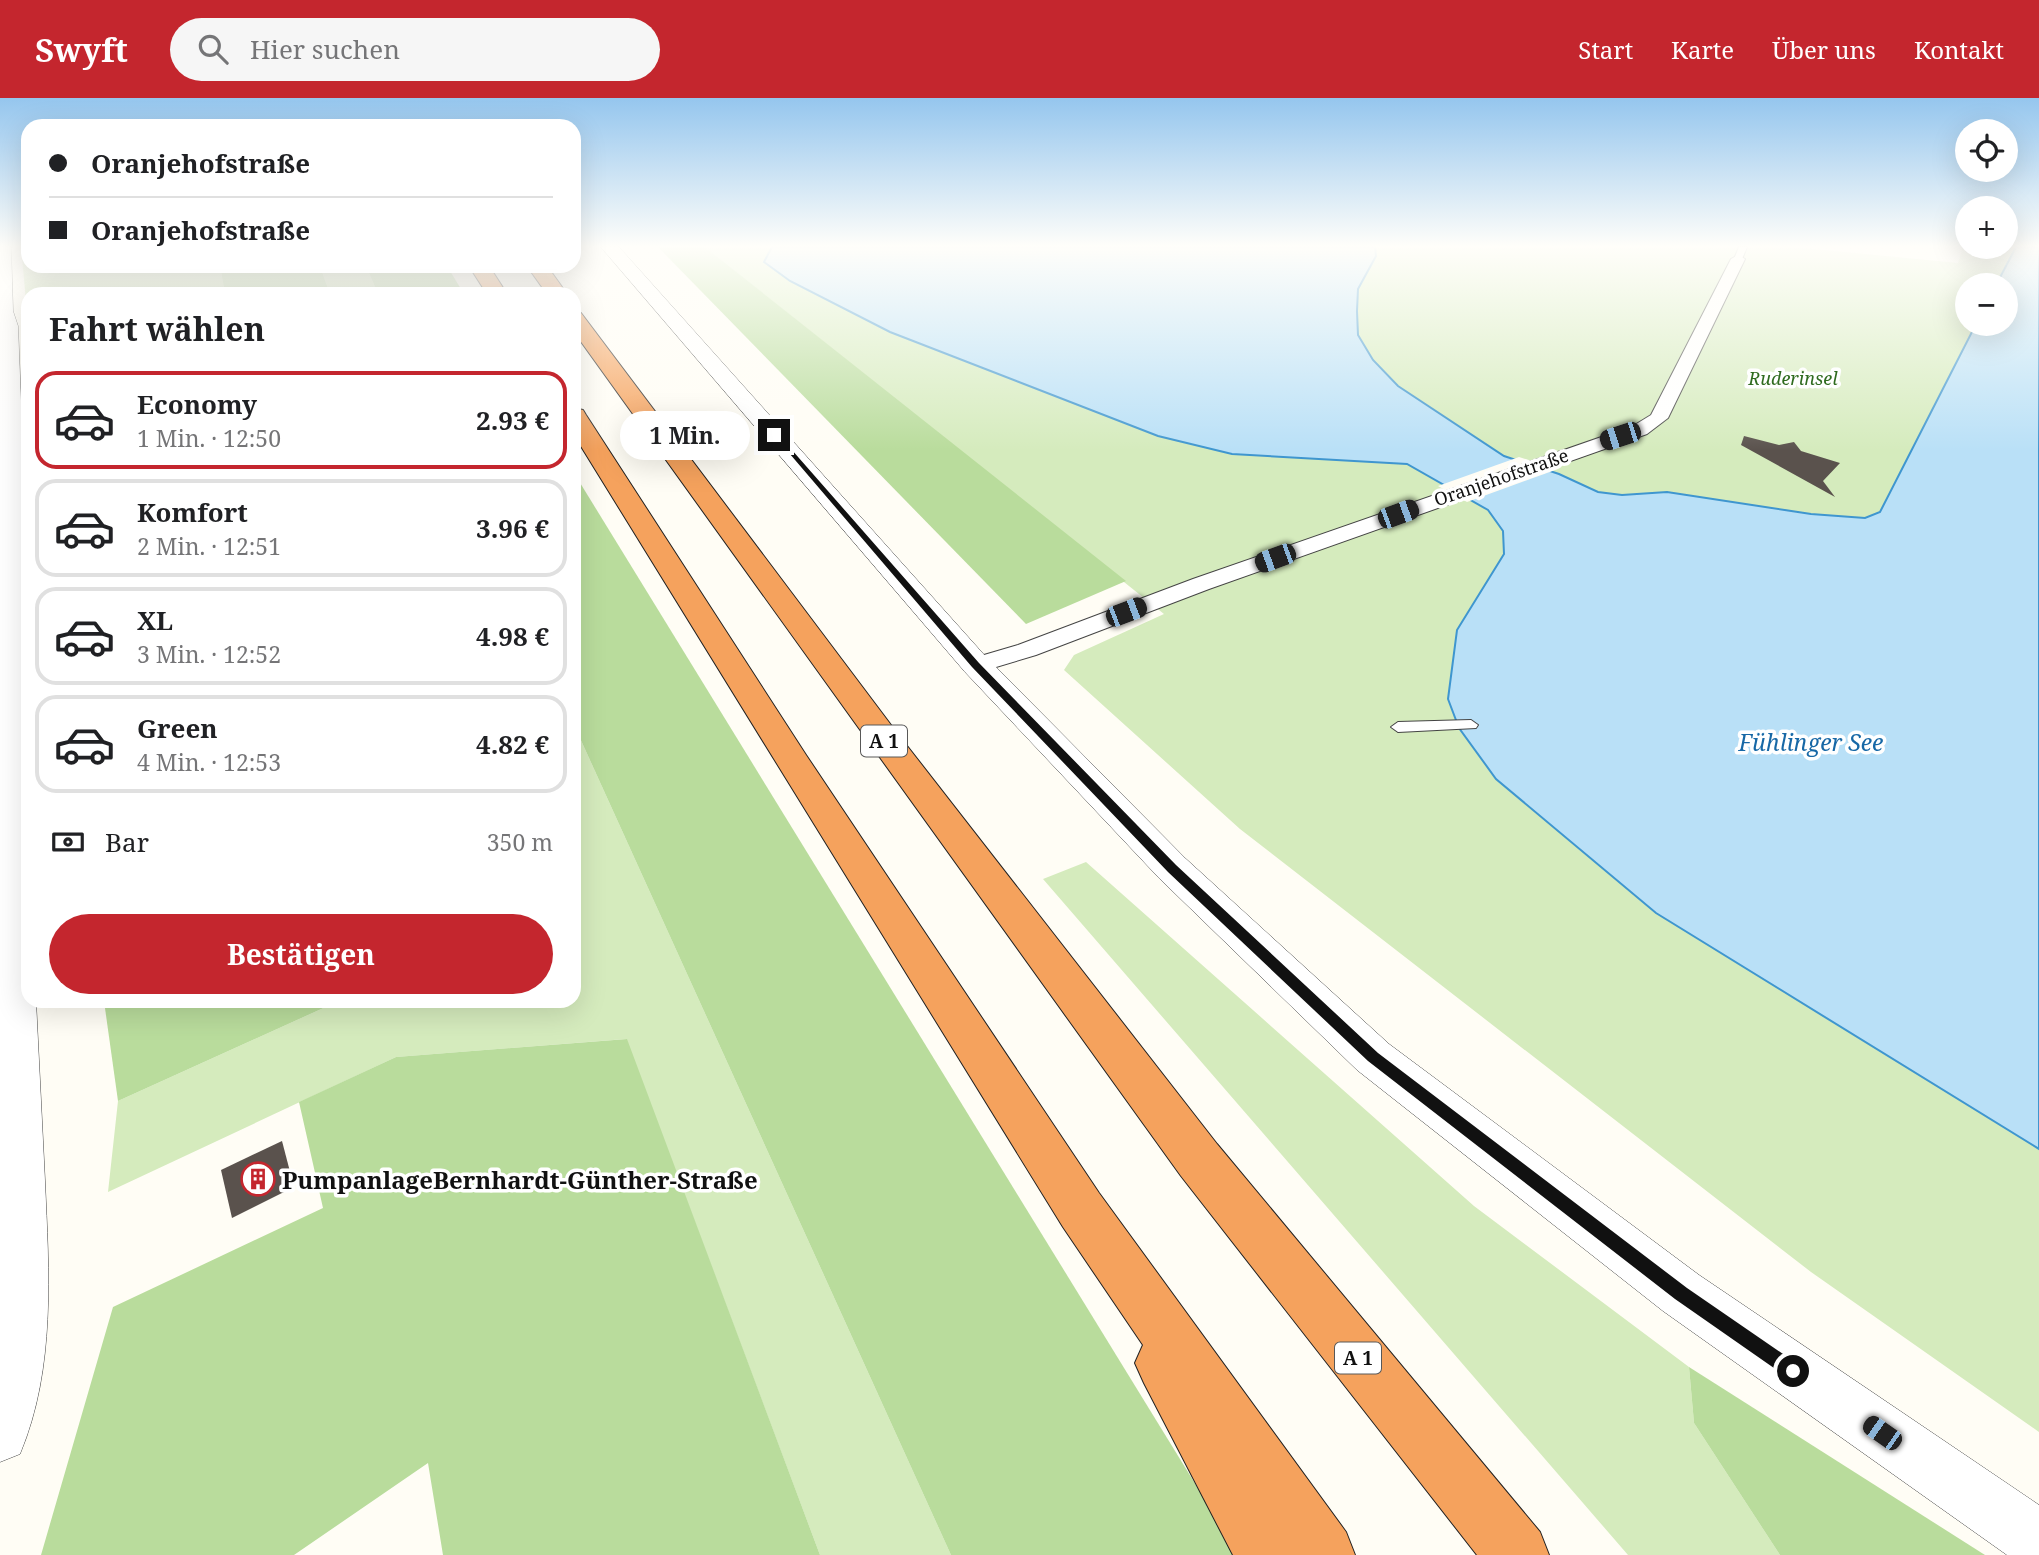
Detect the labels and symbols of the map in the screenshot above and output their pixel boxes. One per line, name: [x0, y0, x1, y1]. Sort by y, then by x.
park label: Ruderinsel: [1747, 366, 1838, 390]
callout: 1 Min.: [620, 410, 750, 460]
route end: [758, 419, 790, 451]
car: [1597, 420, 1644, 452]
street label: Oranjehofstraße: [1431, 443, 1571, 511]
car: [1375, 497, 1422, 531]
car: [1252, 541, 1299, 575]
car: [1103, 595, 1150, 629]
road number: A 1: [861, 726, 907, 756]
water label: Fühlinger See: [1738, 726, 1883, 758]
building icon: PumpanlageBernhardt-Günther-Straße: [239, 1160, 277, 1198]
place label: PumpanlageBernhardt-Günther-Straße: [282, 1163, 758, 1196]
road number: A 1: [1335, 1342, 1381, 1374]
route start: [1777, 1355, 1809, 1387]
car: [1859, 1412, 1906, 1454]

